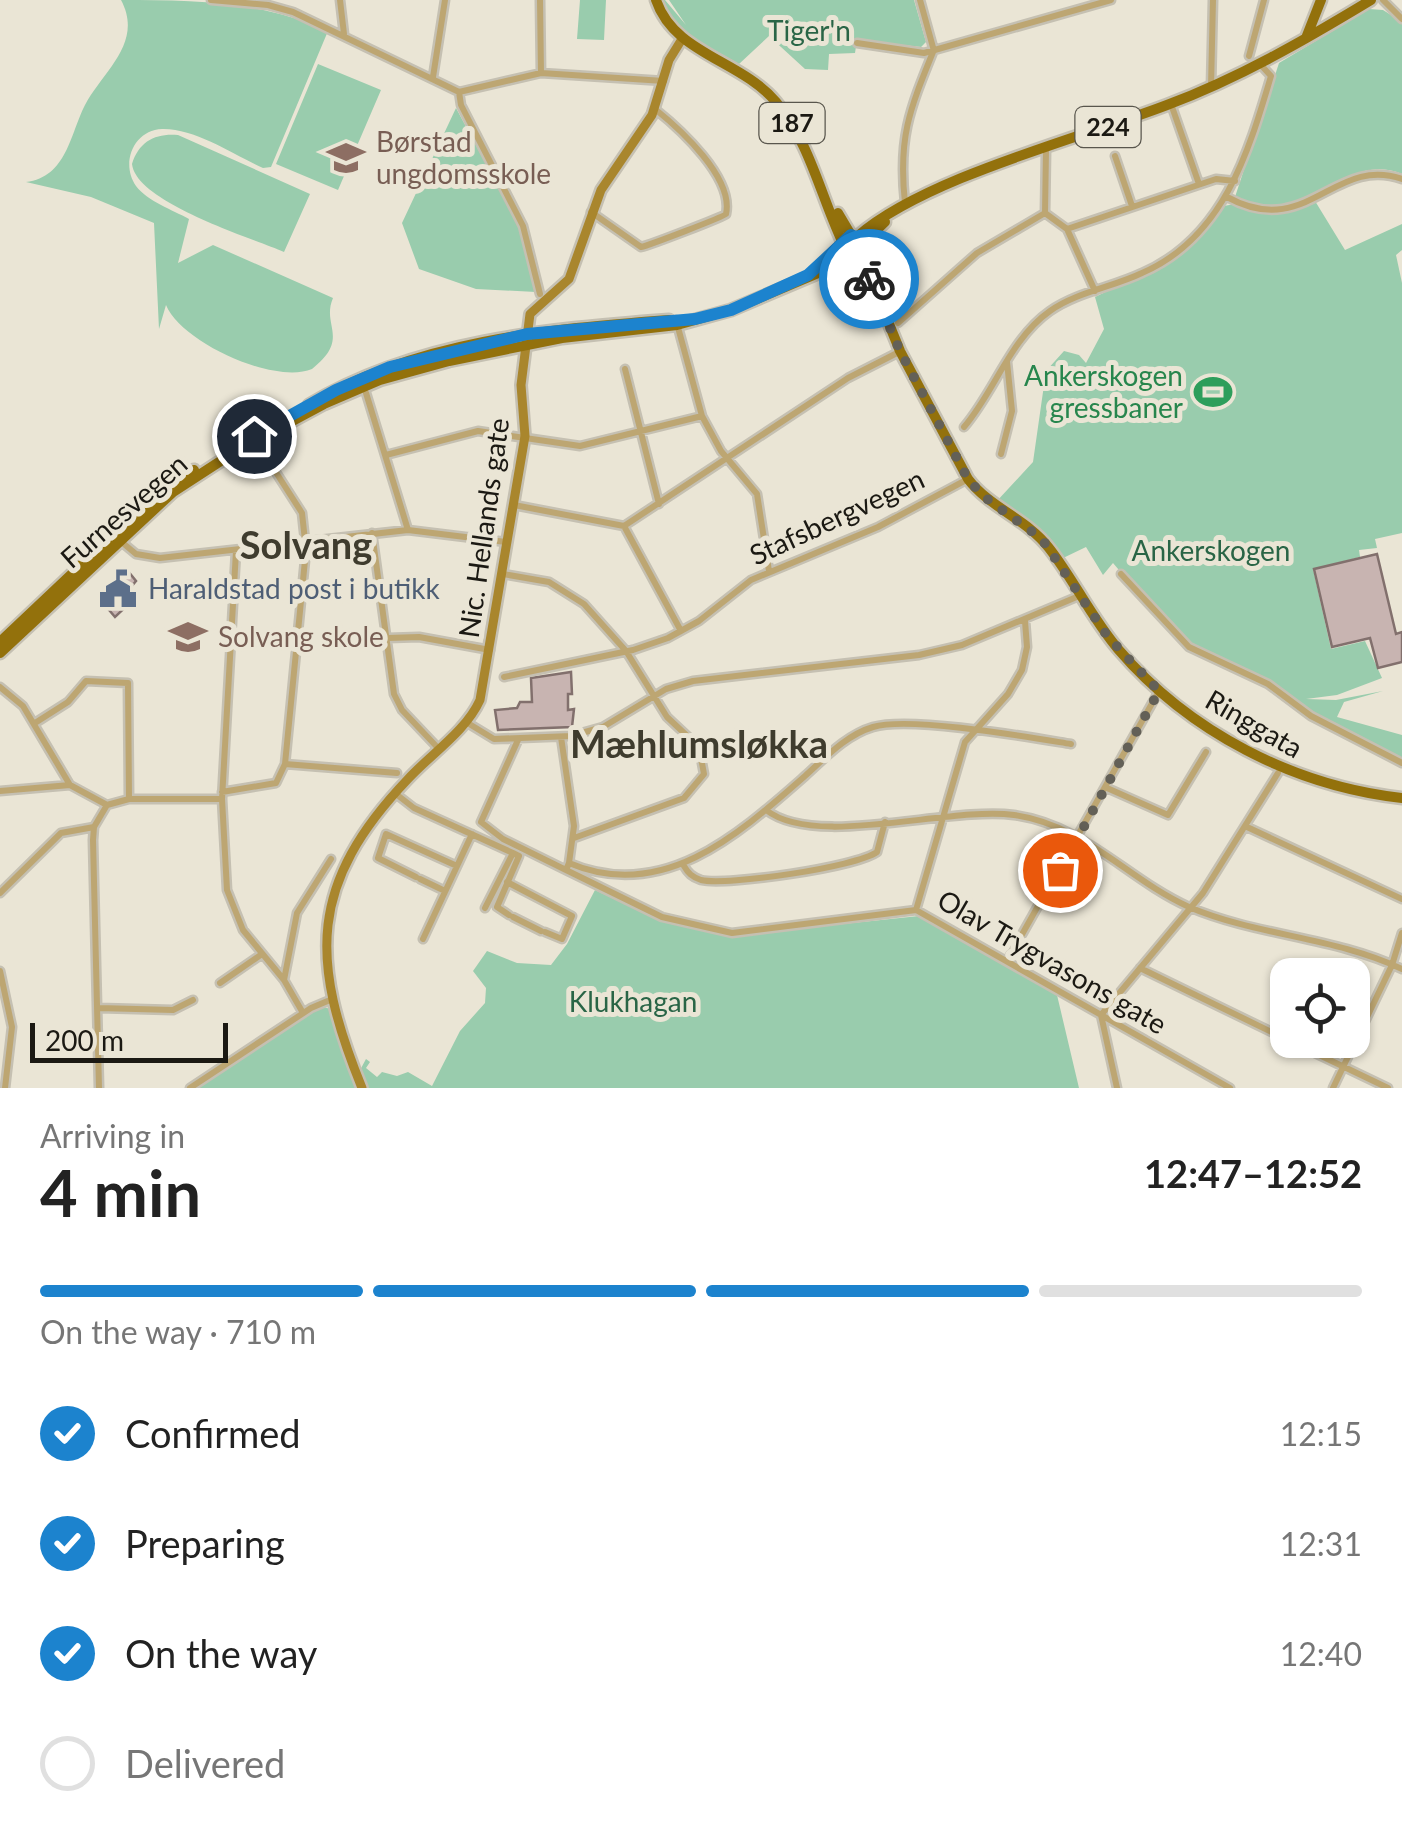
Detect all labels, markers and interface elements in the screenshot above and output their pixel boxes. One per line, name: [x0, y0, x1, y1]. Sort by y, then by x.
park label: Tiger'n: [767, 13, 851, 47]
road number: 187: [760, 103, 824, 143]
road number: 224: [1076, 107, 1140, 147]
place label: Børstad ungdomsskole: [376, 124, 551, 190]
school or university icon: Børstad ungdomsskole: [325, 137, 367, 179]
courier: [819, 229, 919, 329]
icon: bike: [842, 252, 897, 307]
place label: Ankerskogen gressbaner: [1024, 358, 1183, 424]
sports icon: Ankerskogen gressbaner: [1192, 371, 1234, 413]
pin: [212, 394, 297, 479]
icon: home: [227, 409, 282, 464]
street label: Nic. Hellands gate: [451, 416, 515, 640]
street label: Furnesvegen: [53, 446, 194, 574]
street label: Stafsbergvegen: [744, 461, 929, 571]
district label: Solvang: [240, 521, 372, 567]
park label: Ankerskogen: [1132, 533, 1290, 567]
public building icon: Haraldstad post i butikk: [97, 568, 139, 610]
place label: Haraldstad post i butikk: [148, 571, 441, 605]
school or university icon: Solvang skole: [167, 616, 209, 658]
place label: Solvang skole: [218, 619, 384, 653]
street label: Ringgata: [1200, 682, 1309, 764]
district label: Mæhlumsløkka: [570, 720, 828, 766]
pin: [1018, 828, 1103, 913]
icon: bag: [1033, 843, 1088, 898]
street label: Olav Trygvasons gate: [932, 882, 1173, 1041]
map controls: [1270, 958, 1370, 1058]
button: locate: [1270, 958, 1370, 1058]
park label: Klukhagan: [569, 984, 697, 1018]
scale bar: [30, 1018, 228, 1062]
text: 200 m: [45, 1023, 124, 1057]
text: Arriving in: [40, 1116, 185, 1155]
text: 12:47–12:52: [1144, 1150, 1362, 1196]
text: 4 min: [40, 1153, 201, 1231]
text: On the way · 710 m: [40, 1312, 316, 1351]
icon: check: [40, 1406, 95, 1461]
text: Confirmed: [125, 1410, 301, 1456]
text: 12:15: [1280, 1414, 1362, 1453]
icon: check: [40, 1516, 95, 1571]
text: Preparing: [125, 1520, 285, 1566]
text: 12:31: [1280, 1524, 1362, 1563]
icon: check: [40, 1626, 95, 1681]
text: On the way: [125, 1630, 317, 1676]
text: 12:40: [1280, 1634, 1362, 1673]
text: Delivered: [125, 1740, 285, 1786]

